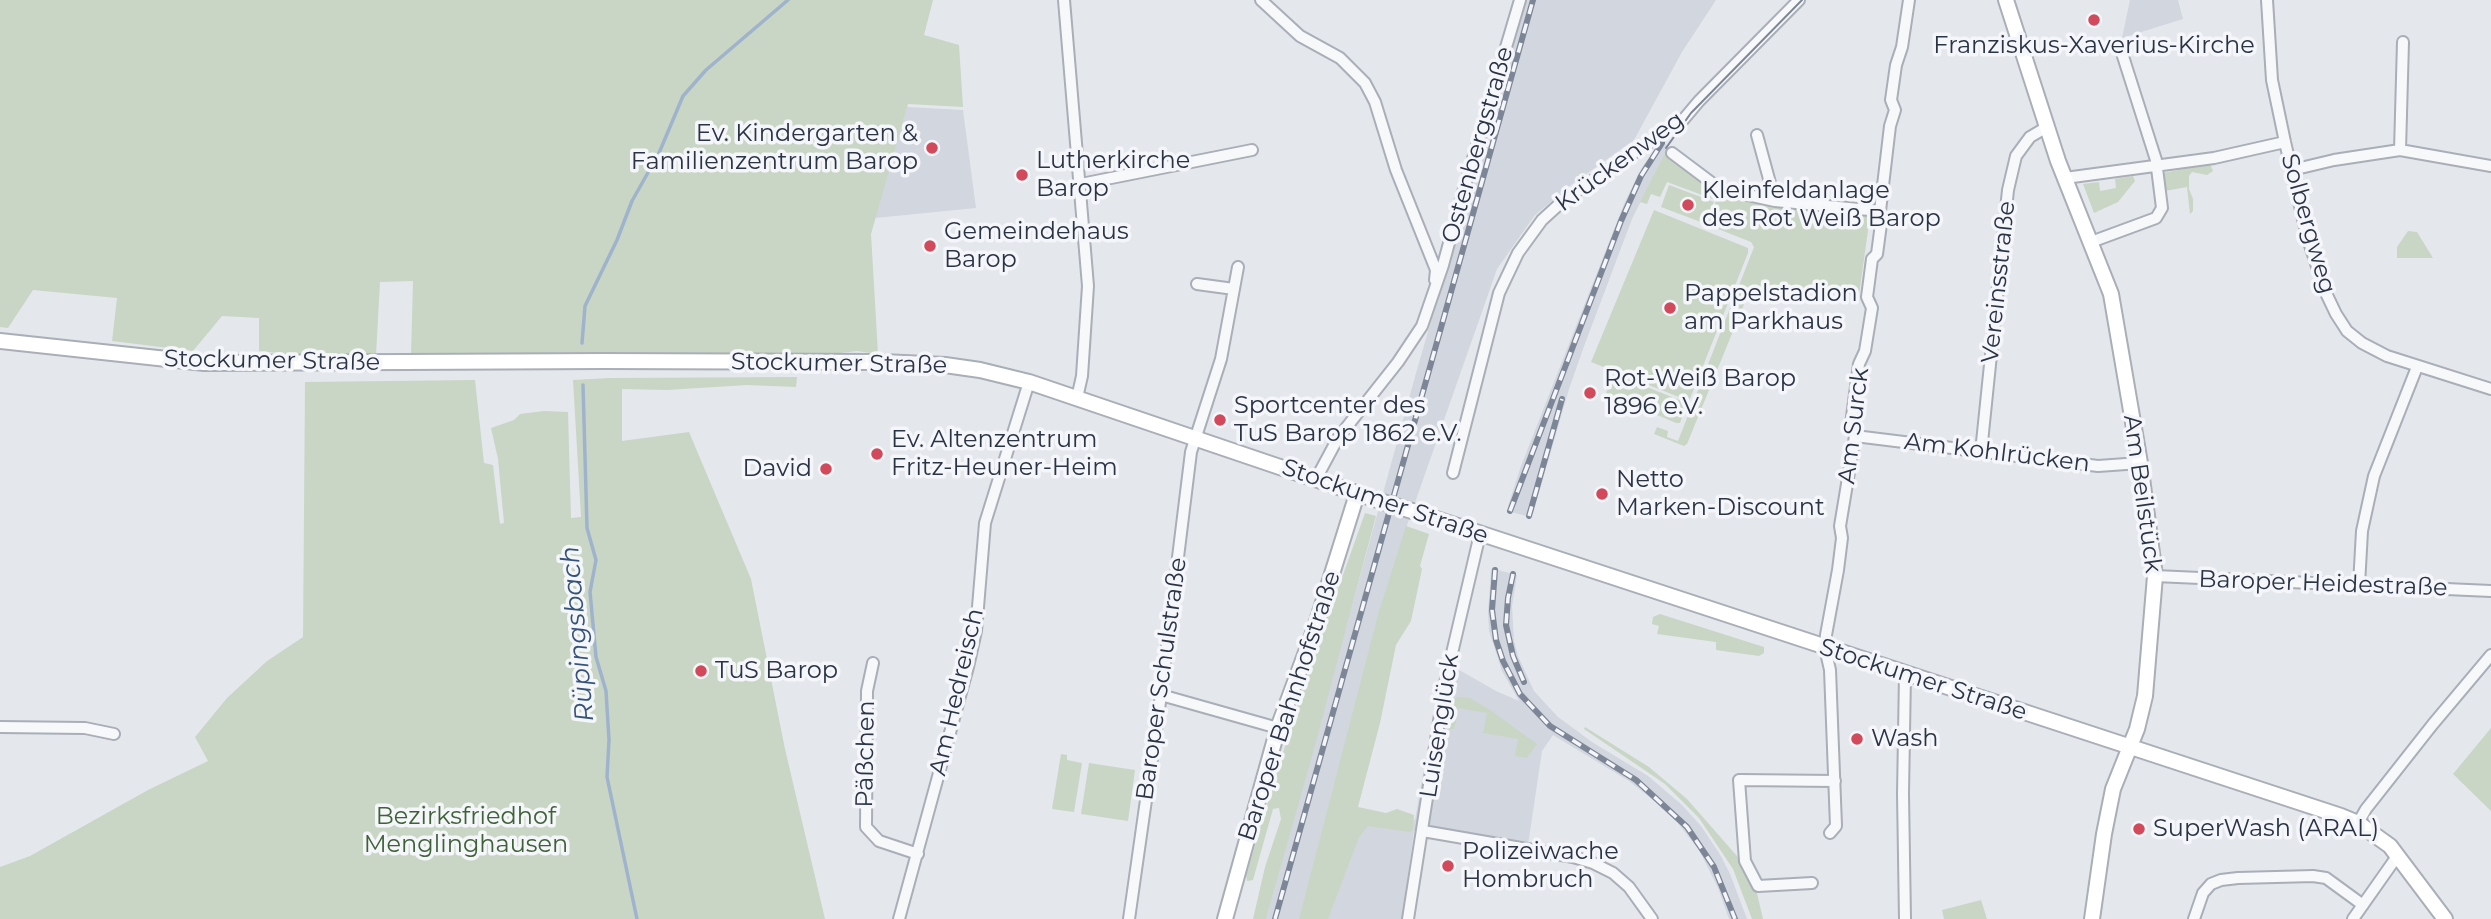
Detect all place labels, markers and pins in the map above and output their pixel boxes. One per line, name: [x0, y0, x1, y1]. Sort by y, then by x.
marker: Franziskus-Xaverius-Kirche: [2086, 12, 2102, 28]
place label: Franziskus-Xaverius-Kirche: [1933, 32, 2255, 60]
place label: Ev. Kindergarten & Familienzentrum Barop: [631, 120, 918, 176]
marker: Ev. Kindergarten & Familienzentrum Barop: [924, 140, 940, 156]
place label: Lutherkirche Barop: [1036, 147, 1190, 203]
marker: Lutherkirche Barop: [1014, 167, 1030, 183]
place label: Kleinfeldanlage des Rot Weiß Barop: [1702, 177, 1941, 233]
marker: Kleinfeldanlage des Rot Weiß Barop: [1680, 197, 1696, 213]
place label: Gemeindehaus Barop: [944, 218, 1129, 274]
marker: Gemeindehaus Barop: [922, 238, 938, 254]
place label: Pappelstadion am Parkhaus: [1684, 280, 1858, 336]
marker: Pappelstadion am Parkhaus: [1662, 300, 1678, 316]
place label: Rot-Weiß Barop 1896 e.V.: [1604, 365, 1796, 421]
marker: Rot-Weiß Barop 1896 e.V.: [1582, 385, 1598, 401]
place label: Sportcenter des TuS Barop 1862 e.V.: [1234, 392, 1462, 448]
marker: Sportcenter des TuS Barop 1862 e.V.: [1212, 412, 1228, 428]
place label: Ev. Altenzentrum Fritz-Heuner-Heim: [891, 426, 1118, 482]
marker: Ev. Altenzentrum Fritz-Heuner-Heim: [869, 446, 885, 462]
place label: David: [743, 455, 812, 483]
marker: David: [818, 461, 834, 477]
place label: Netto Marken-Discount: [1616, 466, 1825, 522]
marker: Netto Marken-Discount: [1594, 486, 1610, 502]
place label: TuS Barop: [715, 657, 838, 685]
marker: TuS Barop: [693, 663, 709, 679]
place label: Wash: [1871, 725, 1938, 753]
marker: Wash: [1849, 731, 1865, 747]
place label: SuperWash (ARAL): [2153, 815, 2379, 843]
marker: SuperWash (ARAL): [2131, 821, 2147, 837]
place label: Polizeiwache Hombruch: [1462, 838, 1619, 894]
marker: Polizeiwache Hombruch: [1440, 858, 1456, 874]

